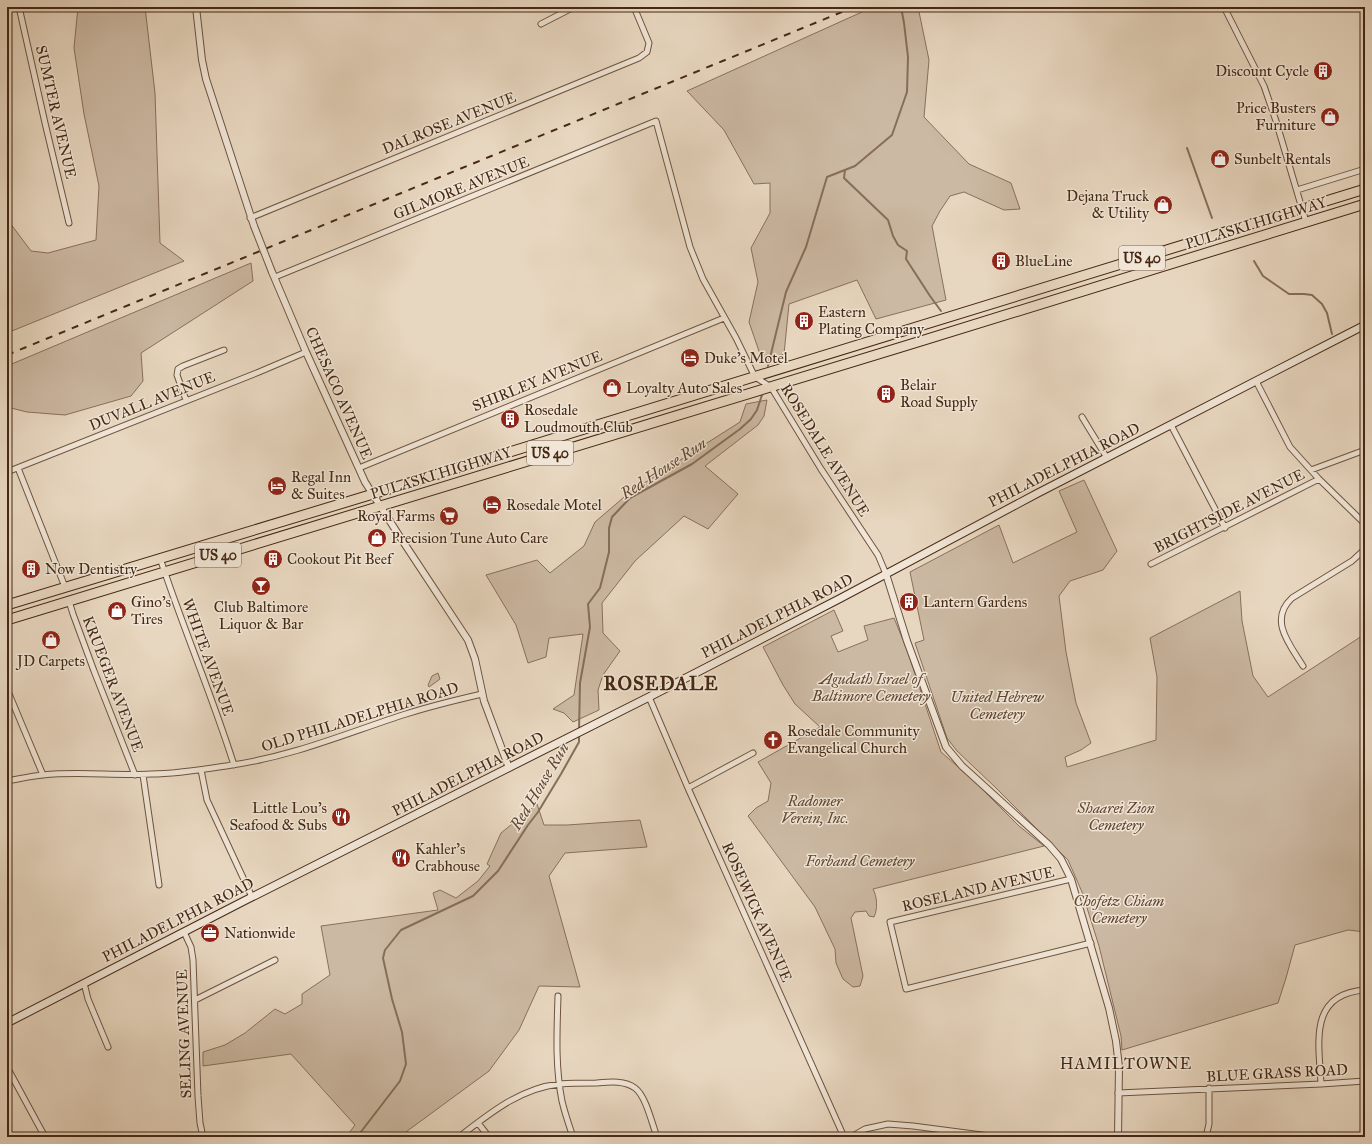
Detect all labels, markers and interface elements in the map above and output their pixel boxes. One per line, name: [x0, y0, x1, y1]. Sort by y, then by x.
street label: SUMTER AVENUE: [32, 44, 80, 181]
building icon: Discount Cycle: [1312, 60, 1334, 82]
place label: Discount Cycle: [1215, 62, 1309, 80]
street label: DALROSE AVENUE: [380, 88, 519, 158]
place label: Price Busters Furniture: [1236, 99, 1316, 134]
shop icon: Price Busters Furniture: [1319, 106, 1341, 128]
shop icon: Sunbelt Rentals: [1209, 148, 1231, 170]
place label: Sunbelt Rentals: [1234, 150, 1331, 168]
street label: GILMORE AVENUE: [390, 152, 532, 224]
place label: Dejana Truck & Utility: [1066, 187, 1150, 222]
street label: PULASKI HIGHWAY: [1183, 193, 1329, 253]
shop icon: Dejana Truck & Utility: [1152, 194, 1174, 216]
road number: US 40: [1119, 246, 1165, 270]
building icon: BlueLine: [990, 250, 1012, 272]
place label: BlueLine: [1015, 252, 1073, 270]
place label: Eastern Plating Company: [818, 303, 925, 338]
building icon: Eastern Plating Company: [793, 310, 815, 332]
street label: CHESACO AVENUE: [302, 324, 376, 462]
street label: SHIRLEY AVENUE: [469, 347, 605, 415]
hotel icon: Duke’s Motel: [679, 347, 701, 369]
place label: Duke’s Motel: [704, 349, 789, 367]
street label: DUVALL AVENUE: [87, 367, 218, 434]
place label: Belair Road Supply: [900, 376, 979, 411]
shop icon: Loyalty Auto Sales: [601, 377, 623, 399]
place label: Loyalty Auto Sales: [626, 379, 742, 397]
street label: ROSEDALE AVENUE: [777, 380, 873, 520]
building icon: Belair Road Supply: [875, 383, 897, 405]
place label: Rosedale Loudmouth Club: [524, 401, 633, 436]
building icon: Rosedale Loudmouth Club: [499, 408, 521, 430]
street label: PHILADELPHIA ROAD: [985, 419, 1143, 511]
water label: Red House Run: [616, 433, 710, 504]
road number: US 40: [527, 441, 573, 465]
street label: PULASKI HIGHWAY: [368, 443, 514, 503]
street label: BRIGHTSIDE AVENUE: [1151, 465, 1308, 557]
place label: Regal Inn & Suites: [291, 468, 351, 503]
hotel icon: Regal Inn & Suites: [266, 475, 288, 497]
hotel icon: Rosedale Motel: [481, 494, 503, 516]
place label: Rosedale Motel: [506, 496, 603, 514]
supermarket icon: Royal Farms: [438, 505, 460, 527]
place label: Royal Farms: [357, 507, 435, 525]
shop icon: Precision Tune Auto Care: [366, 527, 388, 549]
place label: Precision Tune Auto Care: [391, 529, 548, 547]
road number: US 40: [195, 543, 241, 567]
building icon: Cookout Pit Beef: [262, 548, 284, 570]
place label: Cookout Pit Beef: [287, 550, 395, 568]
building icon: Now Dentistry: [20, 558, 42, 580]
place label: Now Dentistry: [45, 560, 138, 578]
street label: PHILADELPHIA ROAD: [698, 570, 856, 662]
bar icon: Club Baltimore Liquor & Bar: [250, 575, 272, 597]
building icon: Lantern Gardens: [898, 591, 920, 613]
place label: Gino’s Tires: [131, 593, 171, 628]
place label: Lantern Gardens: [923, 593, 1027, 611]
street label: WHITE AVENUE: [178, 596, 238, 718]
place label: Club Baltimore Liquor & Bar: [214, 598, 308, 634]
shop icon: Gino’s Tires: [106, 600, 128, 622]
street label: KRUEGER AVENUE: [79, 613, 147, 755]
shop icon: JD Carpets: [40, 629, 62, 651]
place label: JD Carpets: [15, 652, 85, 671]
park label: Agudath Israel of Baltimore Cemetery: [811, 670, 932, 705]
district label: ROSEDALE: [603, 672, 719, 695]
street label: OLD PHILADELPHIA ROAD: [259, 678, 461, 756]
park label: United Hebrew Cemetery: [950, 688, 1045, 723]
place label: Rosedale Community Evangelical Church: [787, 722, 921, 757]
street label: PHILADELPHIA ROAD: [389, 728, 547, 820]
church icon: Rosedale Community Evangelical Church: [762, 729, 784, 751]
water label: Red House Run: [505, 739, 573, 834]
park label: Radomer Verein, Inc.: [781, 792, 849, 827]
place label: Little Lou’s Seafood & Subs: [229, 799, 327, 834]
park label: Shaarei Zion Cemetery: [1076, 799, 1155, 834]
restaurant icon: Little Lou’s Seafood & Subs: [330, 806, 352, 828]
street label: ROSEWICK AVENUE: [718, 839, 796, 985]
place label: Kahler’s Crabhouse: [415, 840, 480, 875]
restaurant icon: Kahler’s Crabhouse: [390, 847, 412, 869]
park label: Forband Cemetery: [805, 852, 916, 870]
street label: ROSELAND AVENUE: [900, 863, 1056, 915]
street label: PHILADELPHIA ROAD: [99, 874, 257, 966]
park label: Chofetz Chiam Cemetery: [1074, 892, 1164, 927]
office icon: Nationwide: [199, 922, 221, 944]
place label: Nationwide: [224, 924, 295, 942]
street label: SELING AVENUE: [173, 969, 195, 1099]
district label: HAMILTOWNE: [1060, 1054, 1192, 1073]
street label: BLUE GRASS ROAD: [1206, 1060, 1348, 1086]

